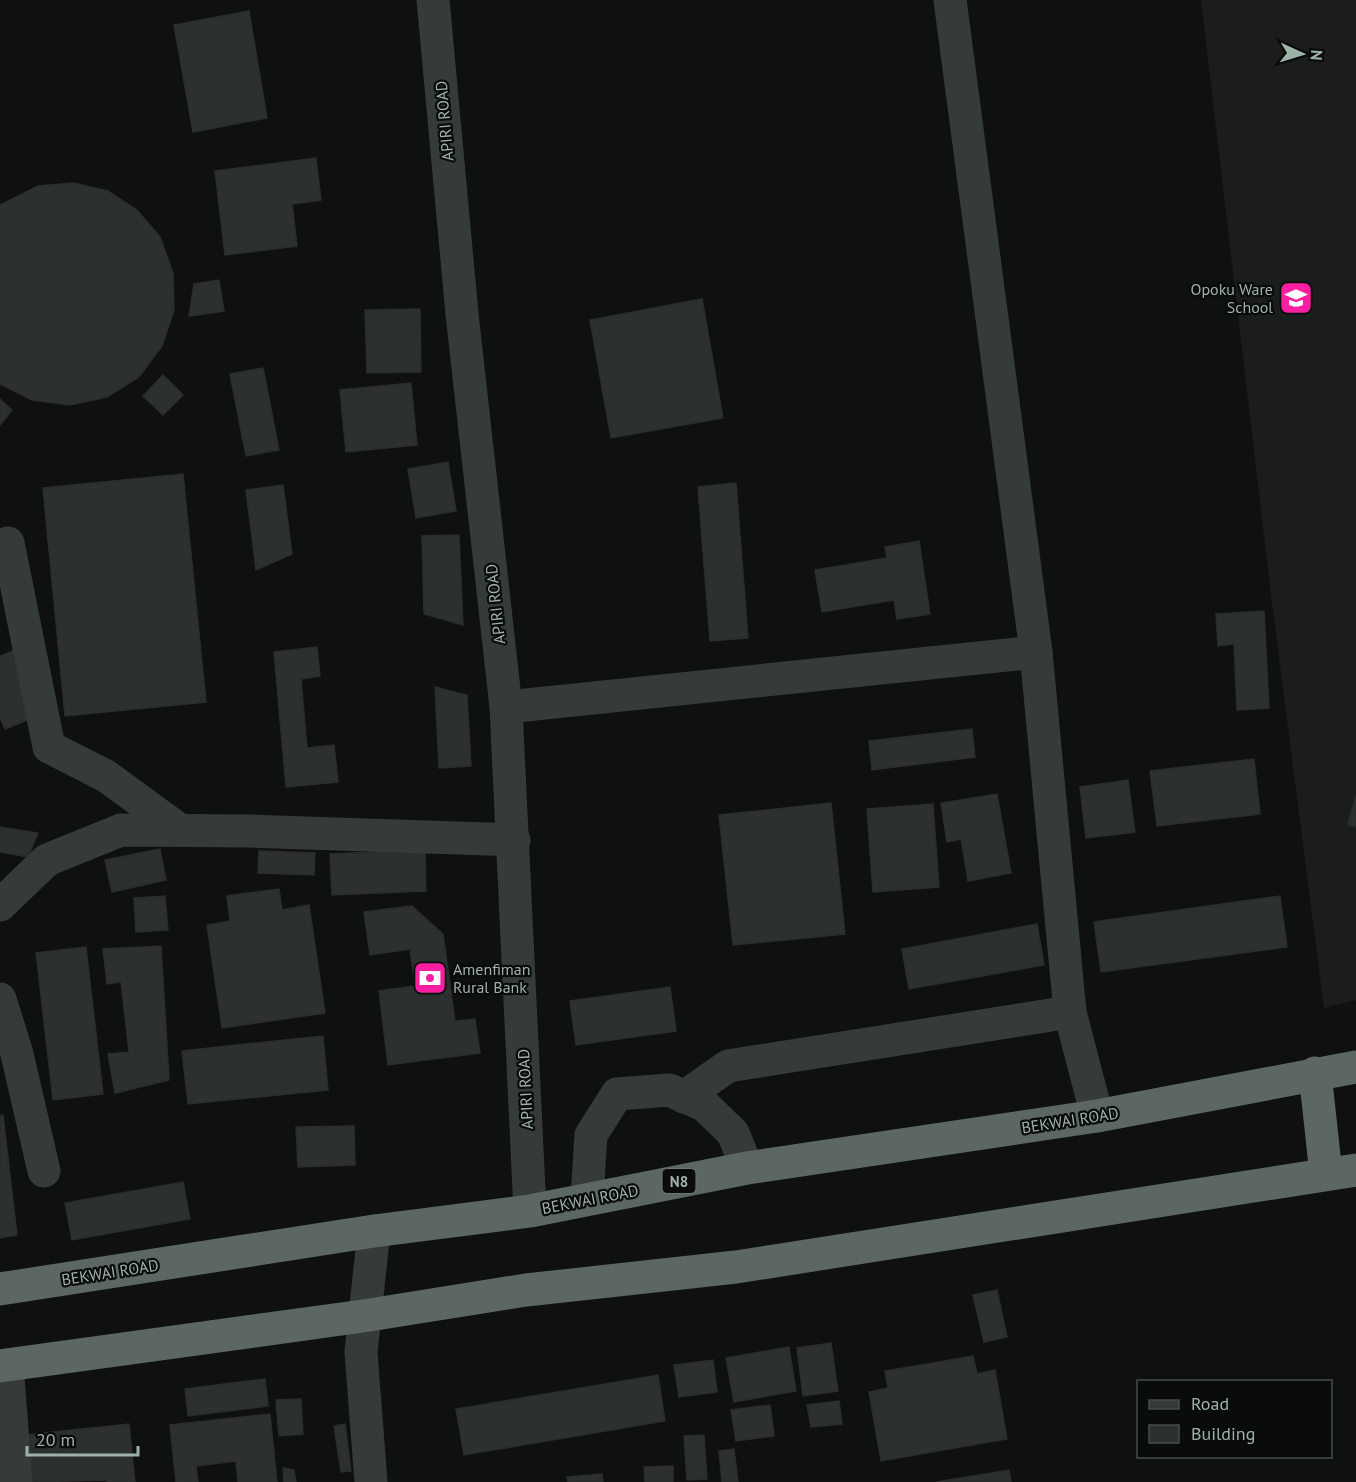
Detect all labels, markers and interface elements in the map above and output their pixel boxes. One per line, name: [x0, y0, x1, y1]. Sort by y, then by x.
north arrow: [1272, 24, 1332, 84]
text: N: [1307, 49, 1327, 61]
street label: APIRI ROAD: [431, 80, 457, 162]
place label: Opoku Ware School: [1190, 279, 1273, 317]
school or university icon: Opoku Ware School: [1278, 280, 1314, 316]
street label: APIRI ROAD: [481, 563, 509, 645]
place label: Amenfiman Rural Bank: [453, 959, 531, 997]
bank icon: Amenfiman Rural Bank: [412, 960, 448, 996]
street label: APIRI ROAD: [513, 1048, 537, 1130]
street label: BEKWAI ROAD: [1020, 1102, 1120, 1138]
road number: N8: [662, 1169, 696, 1193]
street label: BEKWAI ROAD: [540, 1180, 640, 1218]
street label: BEKWAI ROAD: [60, 1254, 160, 1290]
legend: [1137, 1380, 1332, 1458]
text: Road: [1191, 1392, 1229, 1415]
scale bar: [27, 1419, 138, 1457]
text: Building: [1191, 1422, 1255, 1445]
text: 20 m: [36, 1428, 75, 1451]

